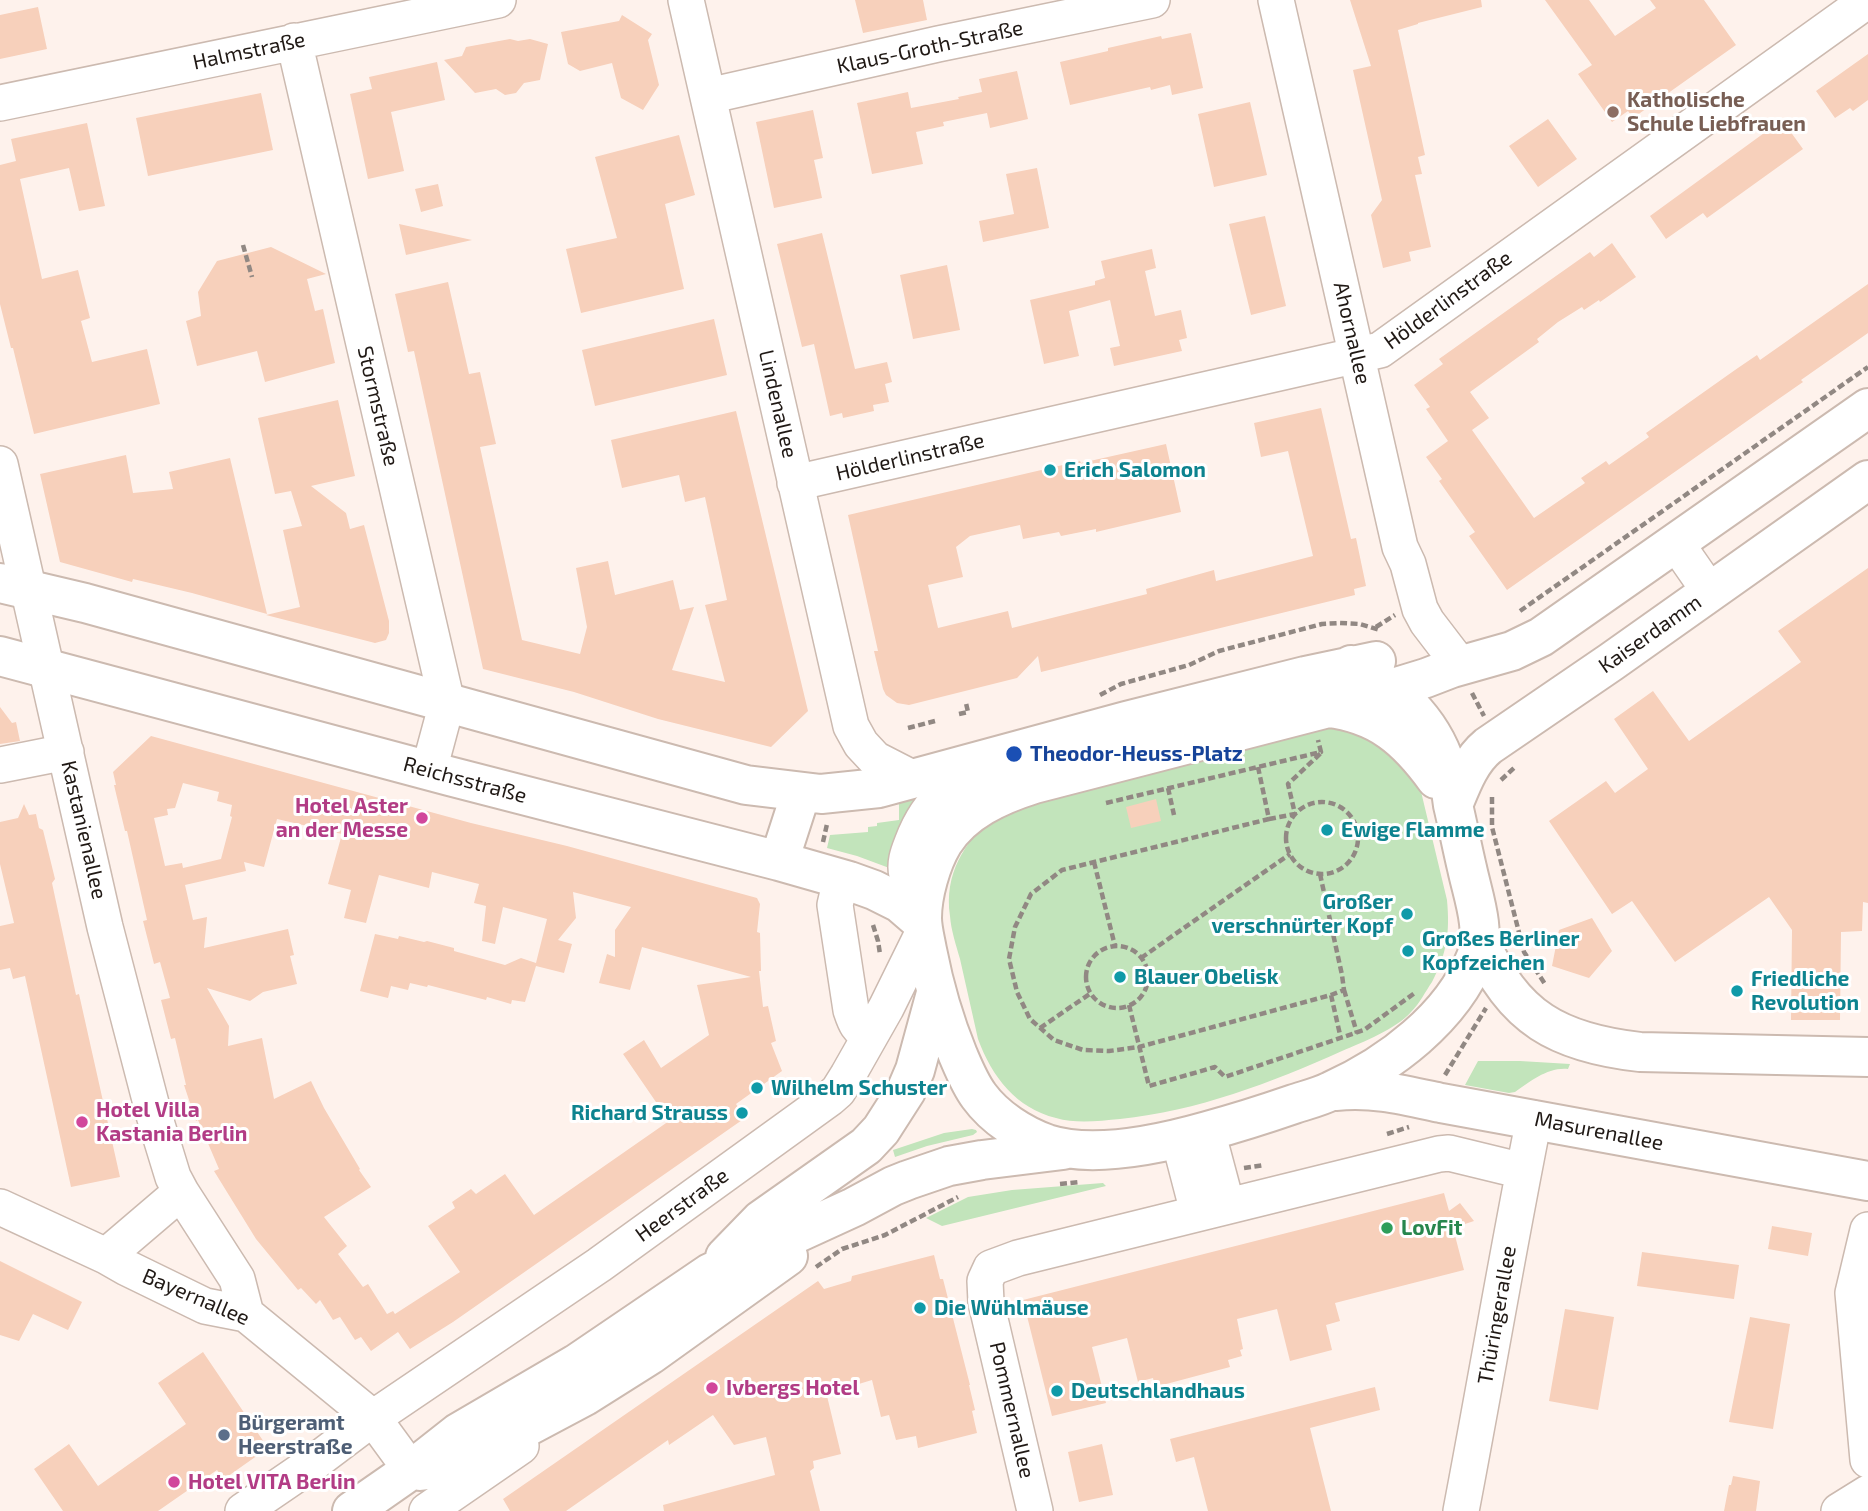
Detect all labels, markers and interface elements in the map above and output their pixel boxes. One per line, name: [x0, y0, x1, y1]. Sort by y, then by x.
street label: Klaus-Groth-Straße: [834, 15, 1026, 79]
street label: Halmstraße: [190, 27, 308, 75]
place label: Katholische Schule Liebfrauen: [1627, 87, 1806, 137]
marker: Katholische Schule Liebfrauen: [1605, 104, 1621, 120]
street label: Hölderlinstraße: [1379, 245, 1517, 355]
street label: Ahornallee: [1328, 279, 1376, 387]
street label: Stormstraße: [352, 343, 404, 469]
street label: Lindenallee: [753, 347, 803, 461]
street label: Hölderlinstraße: [833, 428, 987, 486]
place label: Erich Salomon: [1064, 457, 1206, 483]
marker: Erich Salomon: [1042, 462, 1058, 478]
street label: Kaiserdamm: [1594, 589, 1706, 679]
place label: Theodor-Heuss-Platz: [1030, 741, 1243, 767]
marker: Theodor-Heuss-Platz: [1004, 744, 1024, 764]
street label: Reichsstraße: [401, 751, 529, 809]
street label: Kastanienallee: [56, 758, 112, 902]
place label: Hotel Aster an der Messe: [276, 793, 408, 843]
marker: Hotel Aster an der Messe: [414, 810, 430, 826]
place label: Ewige Flamme: [1341, 817, 1485, 843]
marker: Ewige Flamme: [1319, 822, 1335, 838]
place label: Großer verschnürter Kopf: [1212, 889, 1393, 939]
marker: Großer verschnürter Kopf: [1399, 906, 1415, 922]
place label: Großes Berliner Kopfzeichen: [1422, 926, 1579, 976]
marker: Großes Berliner Kopfzeichen: [1400, 943, 1416, 959]
place label: Blauer Obelisk: [1134, 964, 1278, 990]
place label: Friedliche Revolution: [1751, 966, 1859, 1016]
marker: Blauer Obelisk: [1112, 969, 1128, 985]
marker: Friedliche Revolution: [1729, 983, 1745, 999]
place label: Wilhelm Schuster: [771, 1075, 947, 1101]
marker: Wilhelm Schuster: [749, 1080, 765, 1096]
place label: Hotel Villa Kastania Berlin: [96, 1097, 247, 1147]
place label: Richard Strauss: [571, 1100, 728, 1126]
marker: Richard Strauss: [734, 1105, 750, 1121]
street label: Masurenallee: [1532, 1106, 1666, 1156]
marker: Hotel Villa Kastania Berlin: [74, 1114, 90, 1130]
street label: Heerstraße: [630, 1163, 734, 1247]
place label: LovFit: [1401, 1215, 1462, 1241]
marker: LovFit: [1379, 1220, 1395, 1236]
street label: Thüringerallee: [1472, 1244, 1522, 1386]
street label: Bayernallee: [139, 1263, 253, 1331]
place label: Die Wühlmäuse: [934, 1295, 1089, 1321]
marker: Die Wühlmäuse: [912, 1300, 928, 1316]
street label: Pommernallee: [984, 1339, 1040, 1481]
place label: Ivbergs Hotel: [726, 1375, 859, 1401]
place label: Deutschlandhaus: [1071, 1378, 1245, 1404]
marker: Ivbergs Hotel: [704, 1380, 720, 1396]
marker: Deutschlandhaus: [1049, 1383, 1065, 1399]
place label: Bürgeramt Heerstraße: [238, 1410, 352, 1460]
marker: Bürgeramt Heerstraße: [216, 1427, 232, 1443]
place label: Hotel VITA Berlin: [188, 1469, 356, 1495]
marker: Hotel VITA Berlin: [166, 1474, 182, 1490]

